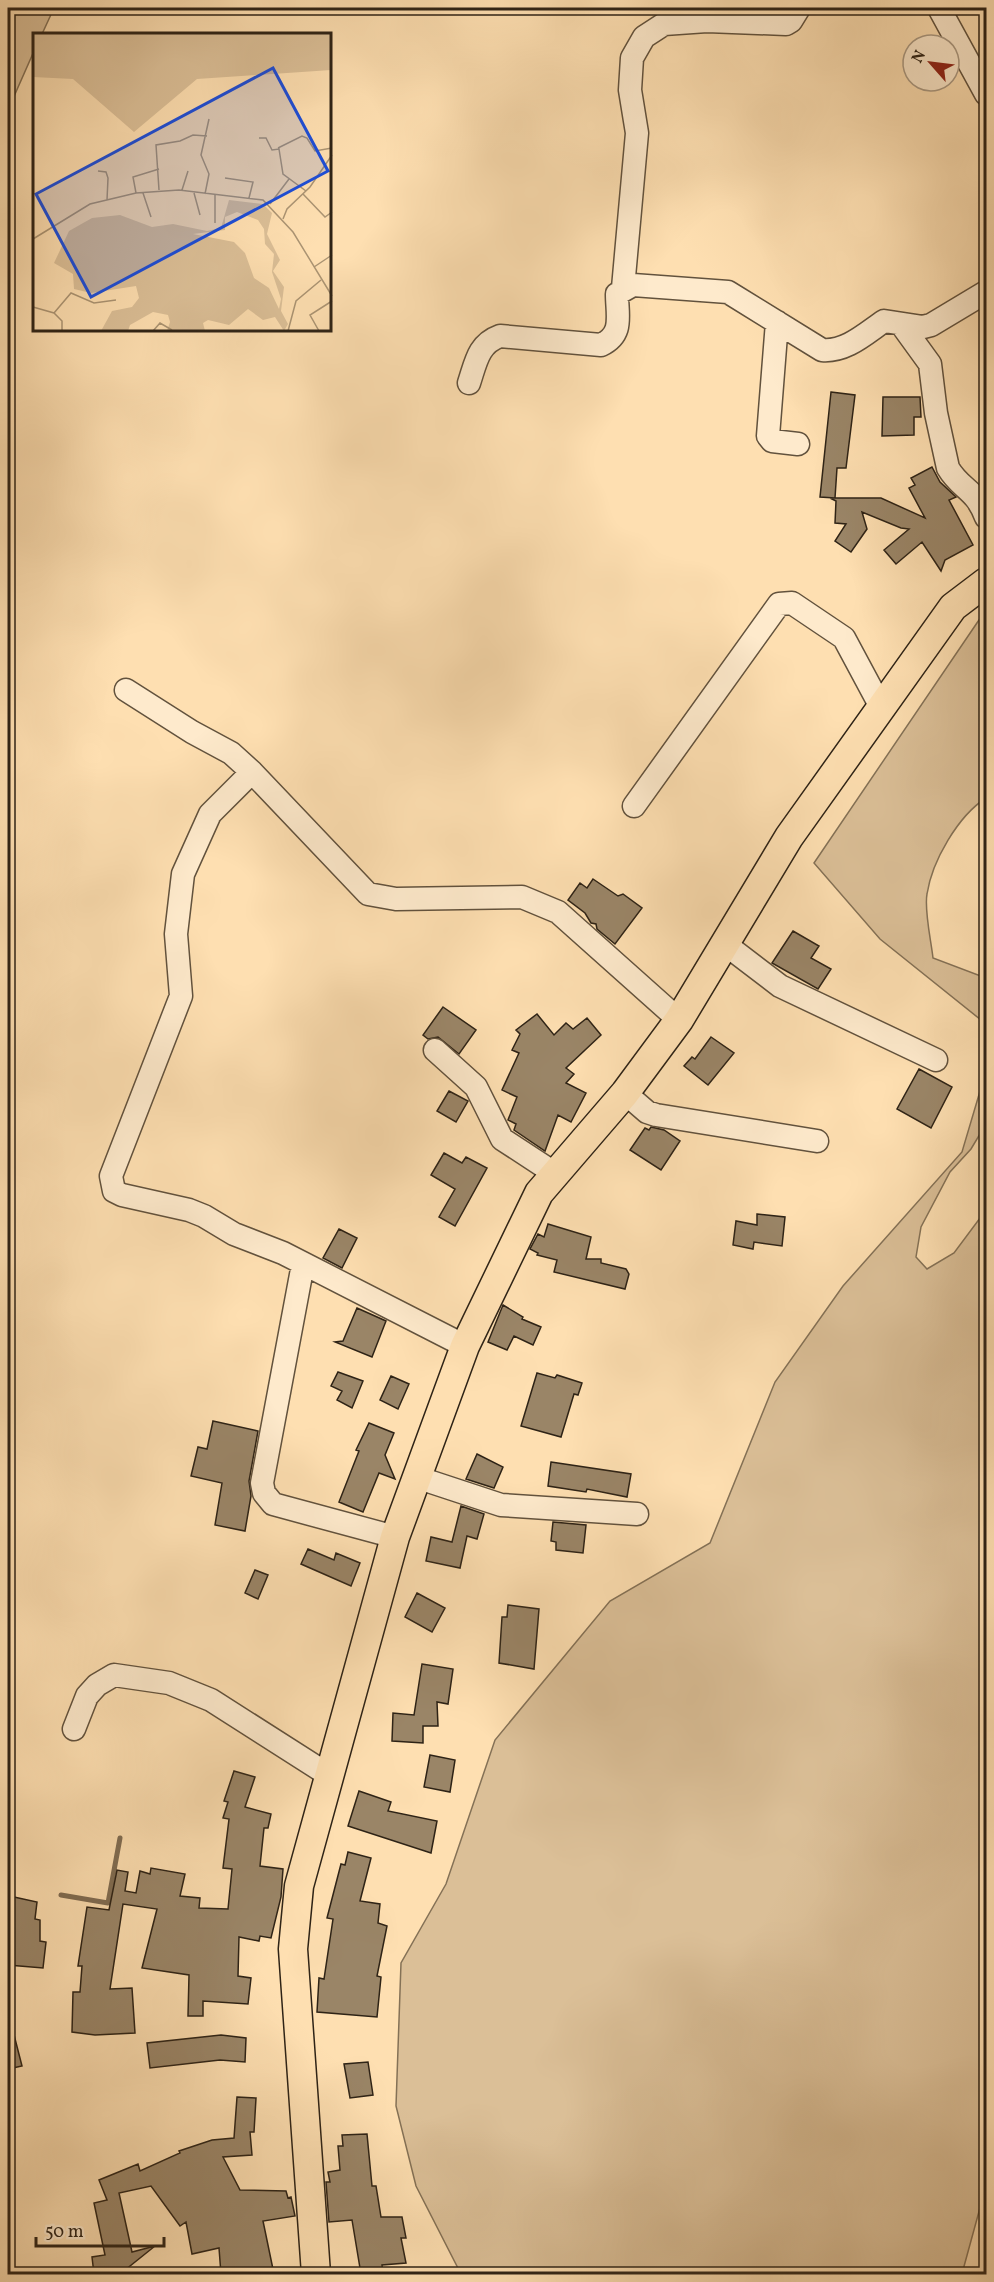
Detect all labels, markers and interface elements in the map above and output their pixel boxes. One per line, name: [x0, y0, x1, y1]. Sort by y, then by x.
inset map: [33, 33, 332, 332]
north arrow: [901, 33, 961, 93]
text: N: [907, 46, 932, 67]
scale bar: [36, 2210, 164, 2248]
text: 50 m: [45, 2220, 84, 2245]

